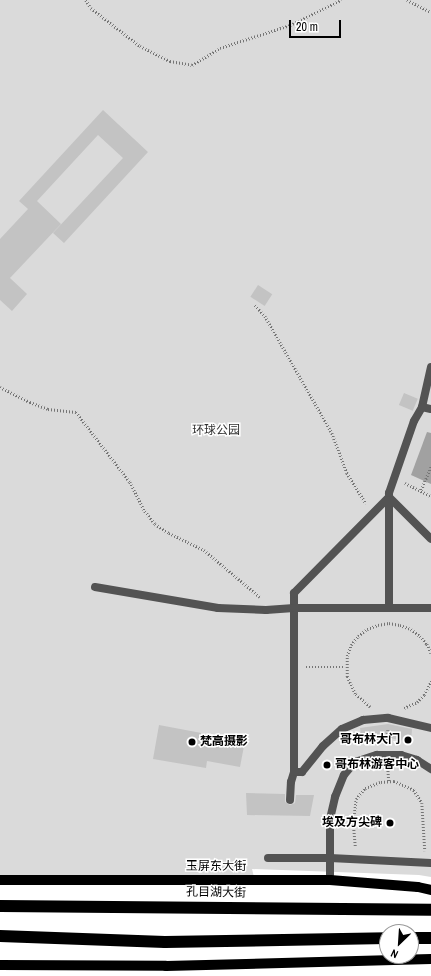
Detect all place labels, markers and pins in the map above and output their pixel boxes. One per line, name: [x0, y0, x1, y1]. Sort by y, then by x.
place label: 哥布林大门: [340, 733, 400, 747]
place label: 梵高摄影: [200, 735, 248, 749]
marker: 哥布林大门: [403, 735, 413, 745]
marker: 梵高摄影: [187, 737, 197, 747]
place label: 哥布林游客中心: [335, 758, 419, 772]
marker: 哥布林游客中心: [322, 760, 332, 770]
place label: 埃及方尖碑: [322, 816, 382, 830]
marker: 埃及方尖碑: [385, 818, 395, 828]

